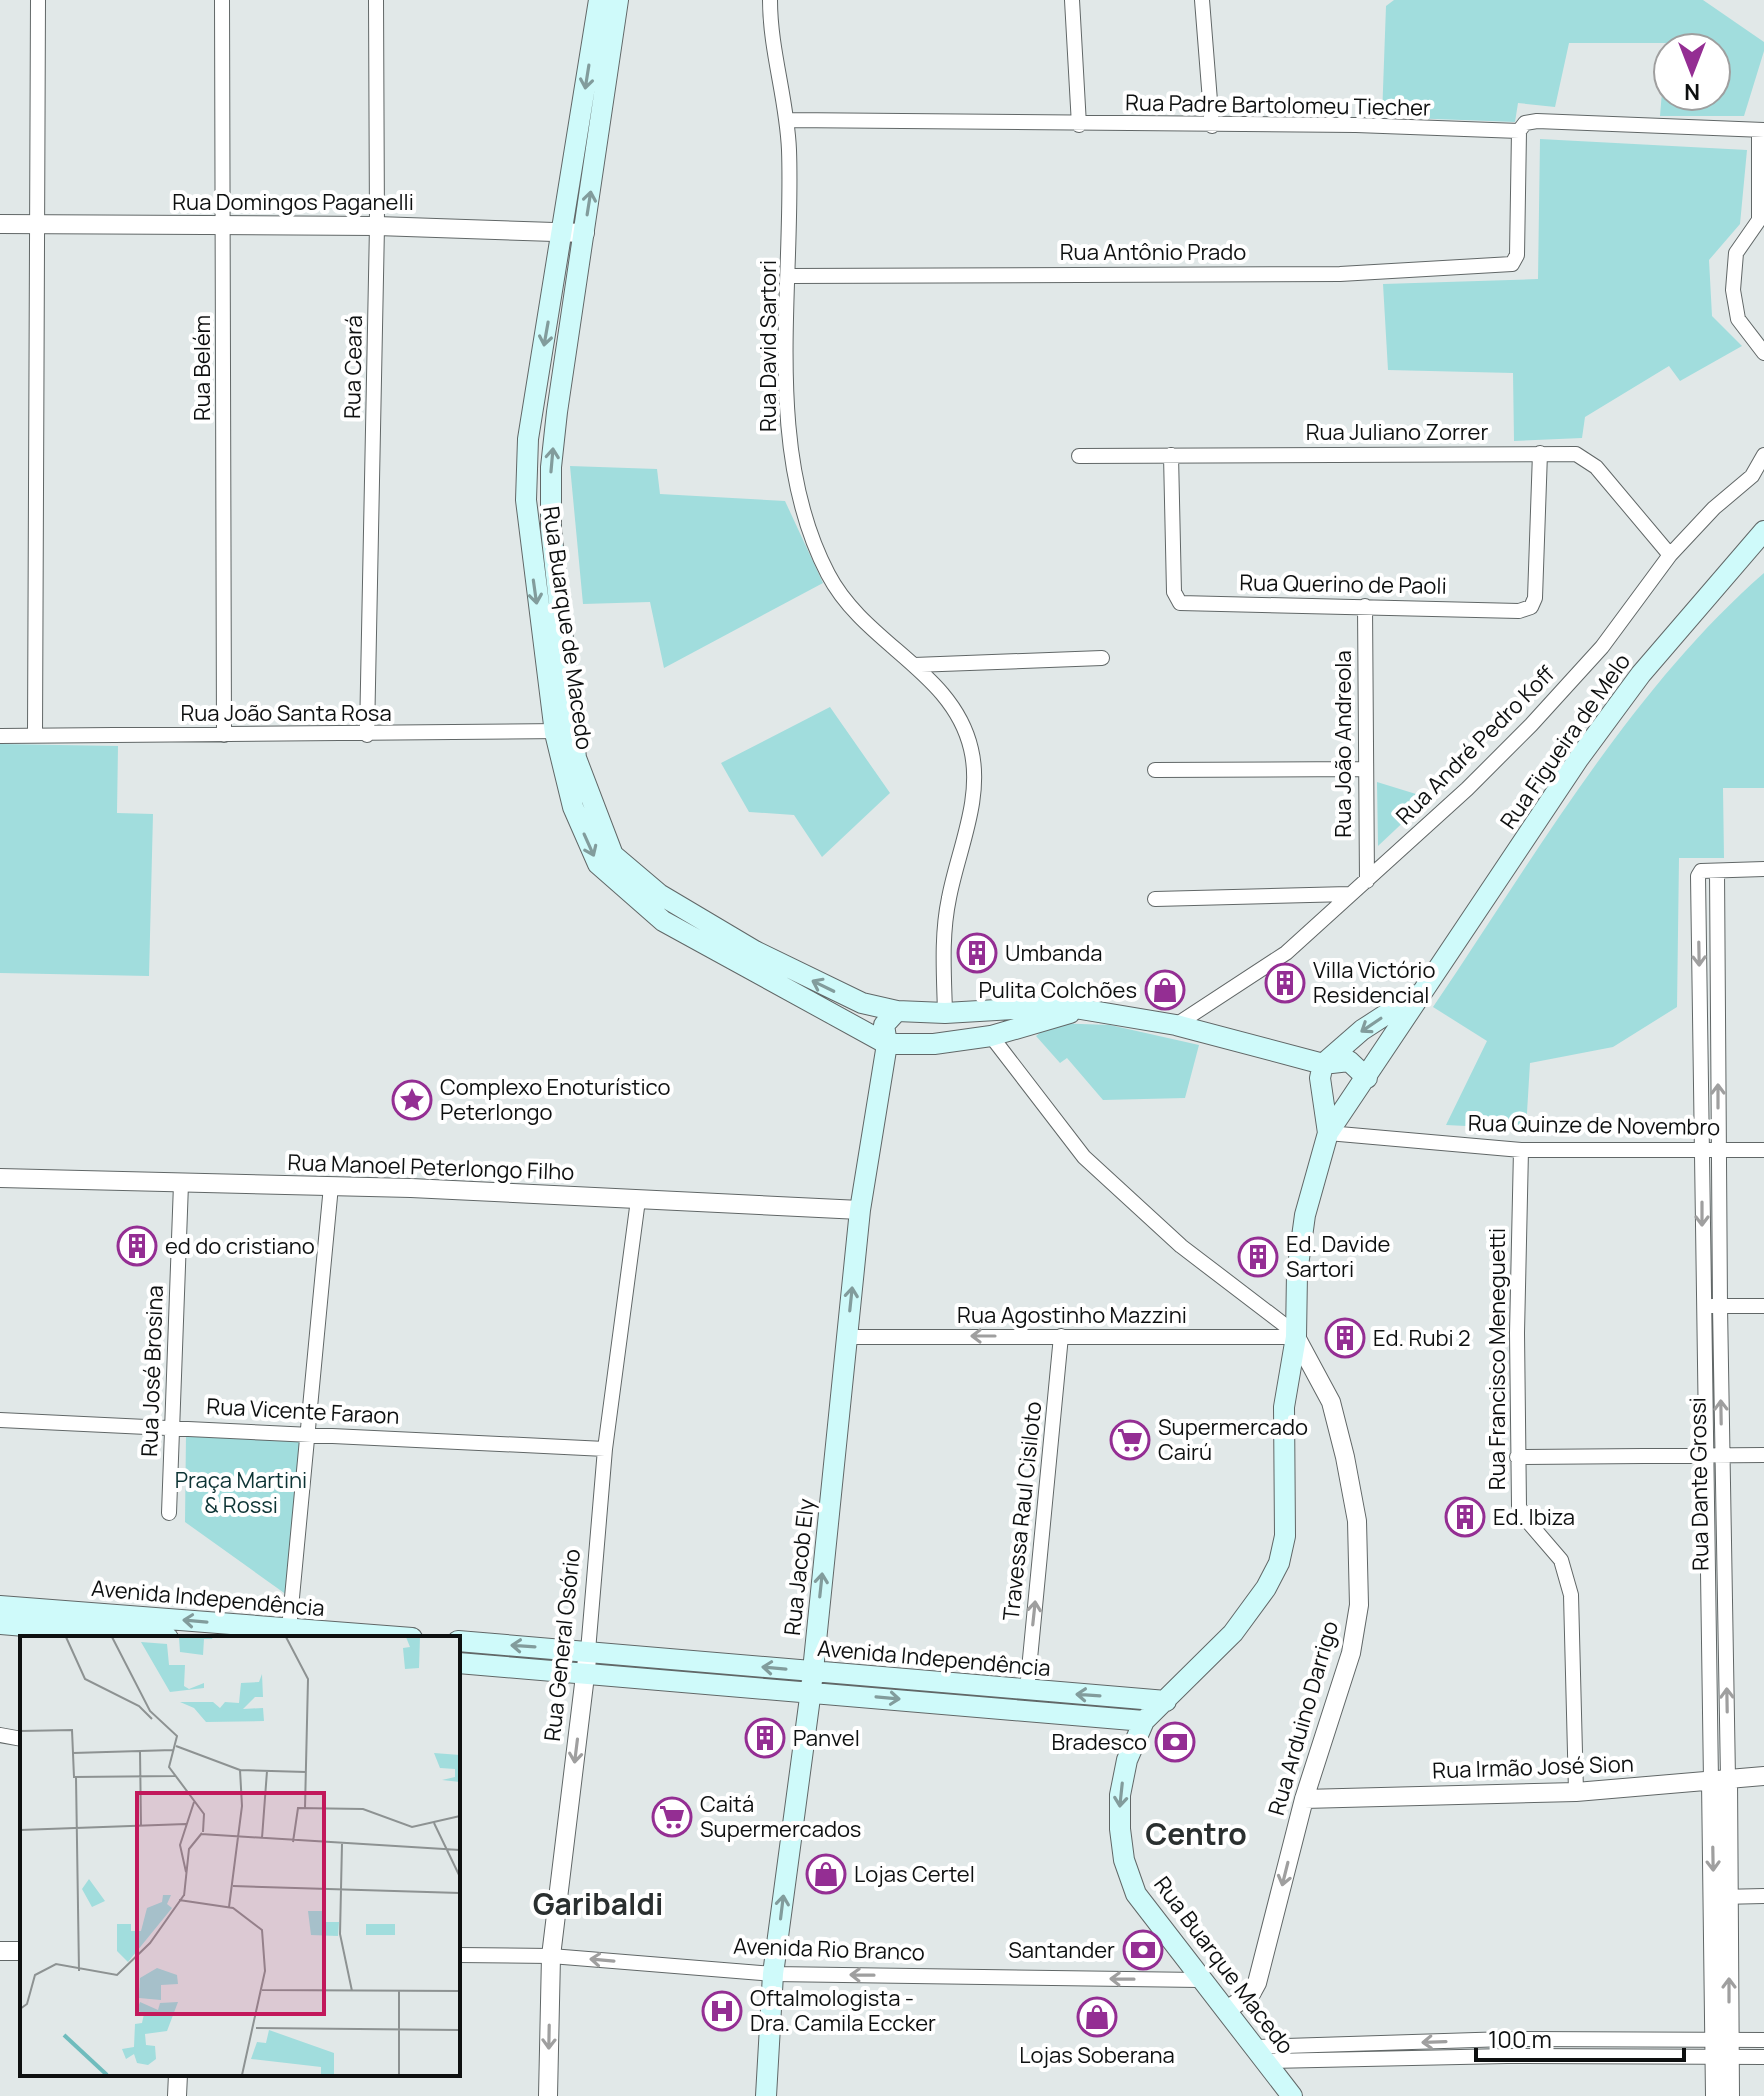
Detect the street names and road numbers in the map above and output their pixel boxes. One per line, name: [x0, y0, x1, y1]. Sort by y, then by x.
street label: Rua Padre Bartolomeu Tiecher: [1125, 87, 1431, 123]
street label: Rua Domingos Paganelli: [172, 187, 414, 217]
street label: Rua Antônio Prado: [1060, 237, 1246, 267]
street label: Rua David Sartori: [753, 260, 783, 432]
street label: Rua Belém: [187, 315, 217, 421]
street label: Rua Ceará: [337, 315, 369, 419]
street label: Rua Juliano Zorrer: [1306, 417, 1488, 447]
street label: Rua Buarque de Macedo: [536, 504, 600, 752]
street label: Rua Querino de Paoli: [1239, 567, 1447, 601]
street label: Rua Figueira de Melo: [1493, 647, 1637, 835]
street label: Rua João Andreola: [1328, 650, 1358, 838]
street label: Rua André Pedro Koff: [1389, 659, 1561, 831]
street label: Rua João Santa Rosa: [180, 698, 392, 728]
street label: Rua Quinze de Novembro: [1468, 1108, 1720, 1142]
street label: Rua Manoel Peterlongo Filho: [287, 1147, 575, 1187]
street label: Rua Francisco Meneguetti: [1482, 1228, 1512, 1490]
street label: Rua José Brosina: [134, 1285, 170, 1457]
street label: Rua Agostinho Mazzini: [957, 1300, 1187, 1330]
street label: Rua Vicente Faraon: [206, 1391, 400, 1431]
street label: Rua Dante Grossi: [1682, 1397, 1716, 1571]
street label: Travessa Raul Cisiloto: [996, 1400, 1048, 1622]
street label: Rua Jacob Ely: [777, 1497, 821, 1637]
street label: Rua General Osório: [537, 1547, 587, 1743]
street label: Avenida Independência: [90, 1573, 326, 1623]
street label: Rua Arduino Darrigo: [1261, 1617, 1345, 1819]
street label: Avenida Independência: [816, 1633, 1052, 1683]
street label: Rua Irmão José Sion: [1432, 1748, 1634, 1786]
street label: Rua Buarque Macedo: [1147, 1870, 1301, 2060]
street label: Avenida Rio Branco: [733, 1931, 925, 1967]

